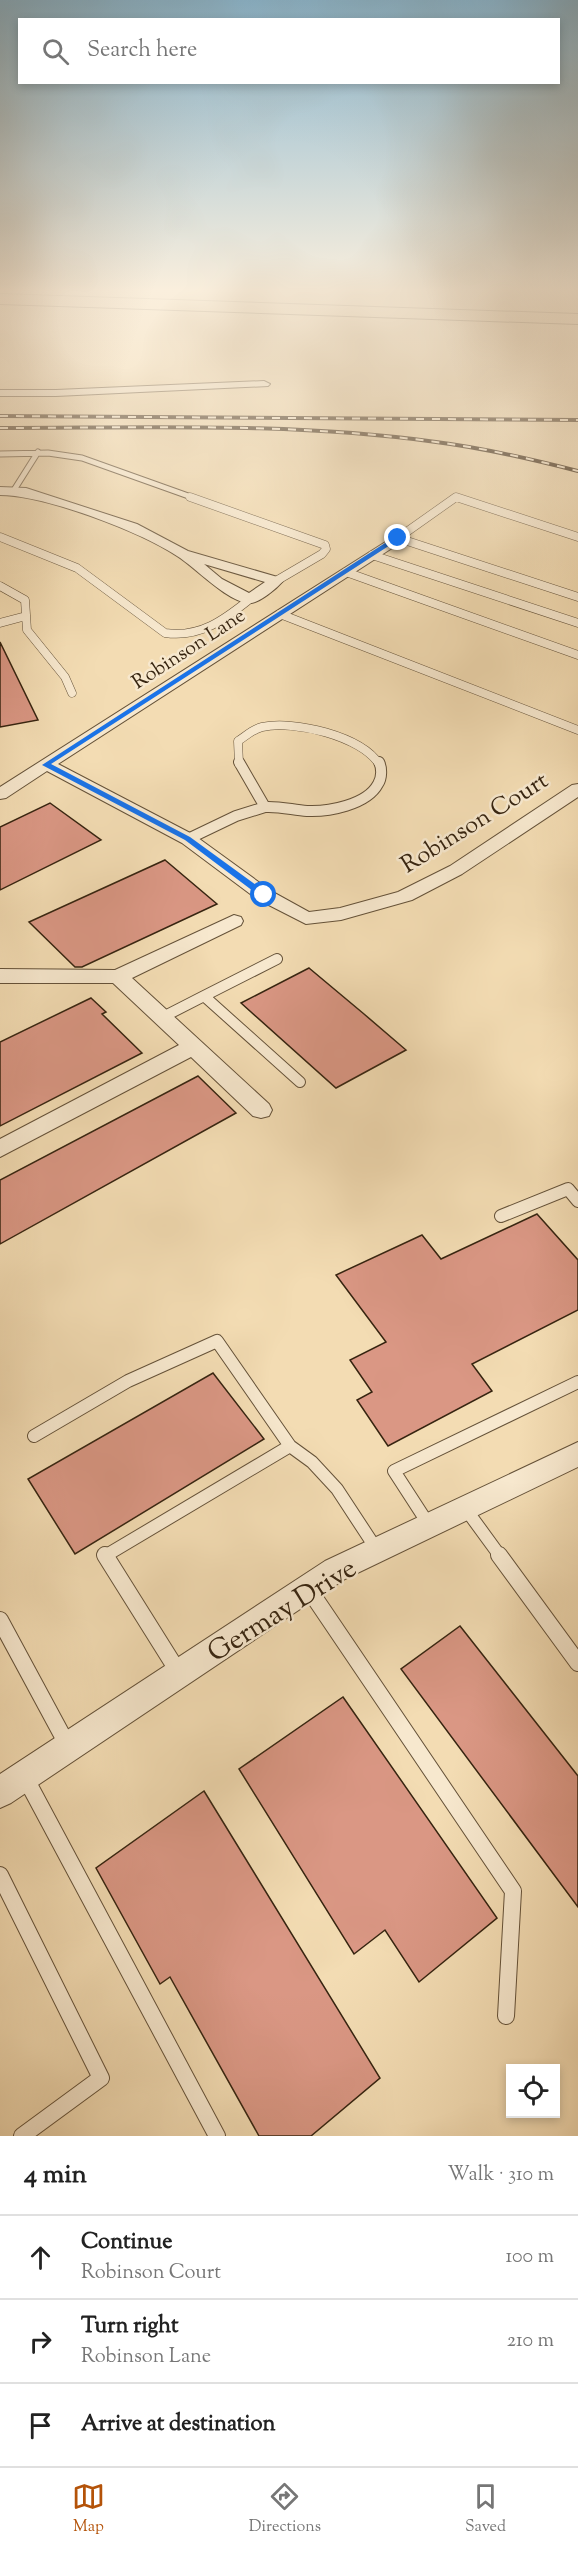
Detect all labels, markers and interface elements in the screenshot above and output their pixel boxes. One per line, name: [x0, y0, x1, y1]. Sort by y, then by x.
search box: [18, 18, 560, 84]
icon: search: [39, 35, 72, 68]
text: Search here: [87, 35, 197, 67]
route end: [384, 524, 410, 550]
street label: Robinson Lane: [127, 603, 252, 698]
street label: Robinson Court: [395, 765, 555, 883]
route start: [250, 881, 276, 907]
street label: Germay Drive: [200, 1550, 365, 1673]
map controls: [506, 2064, 560, 2118]
button: locate: [506, 2064, 560, 2118]
text: 4 min: [24, 2157, 87, 2194]
text: Walk · 310 m: [447, 2161, 554, 2190]
text: Continue: [81, 2227, 172, 2259]
icon: ahead: [24, 2241, 57, 2274]
text: 100 m: [505, 2243, 554, 2272]
text: Robinson Court: [81, 2259, 221, 2288]
text: Turn right: [81, 2311, 178, 2343]
icon: right: [24, 2325, 57, 2358]
text: 210 m: [507, 2327, 554, 2356]
text: Robinson Lane: [81, 2343, 211, 2372]
icon: arrive: [24, 2409, 57, 2442]
text: Arrive at destination: [81, 2409, 276, 2441]
tab: Map: [72, 2480, 105, 2539]
tab: Directions: [249, 2480, 321, 2539]
tab: Saved: [465, 2480, 506, 2539]

